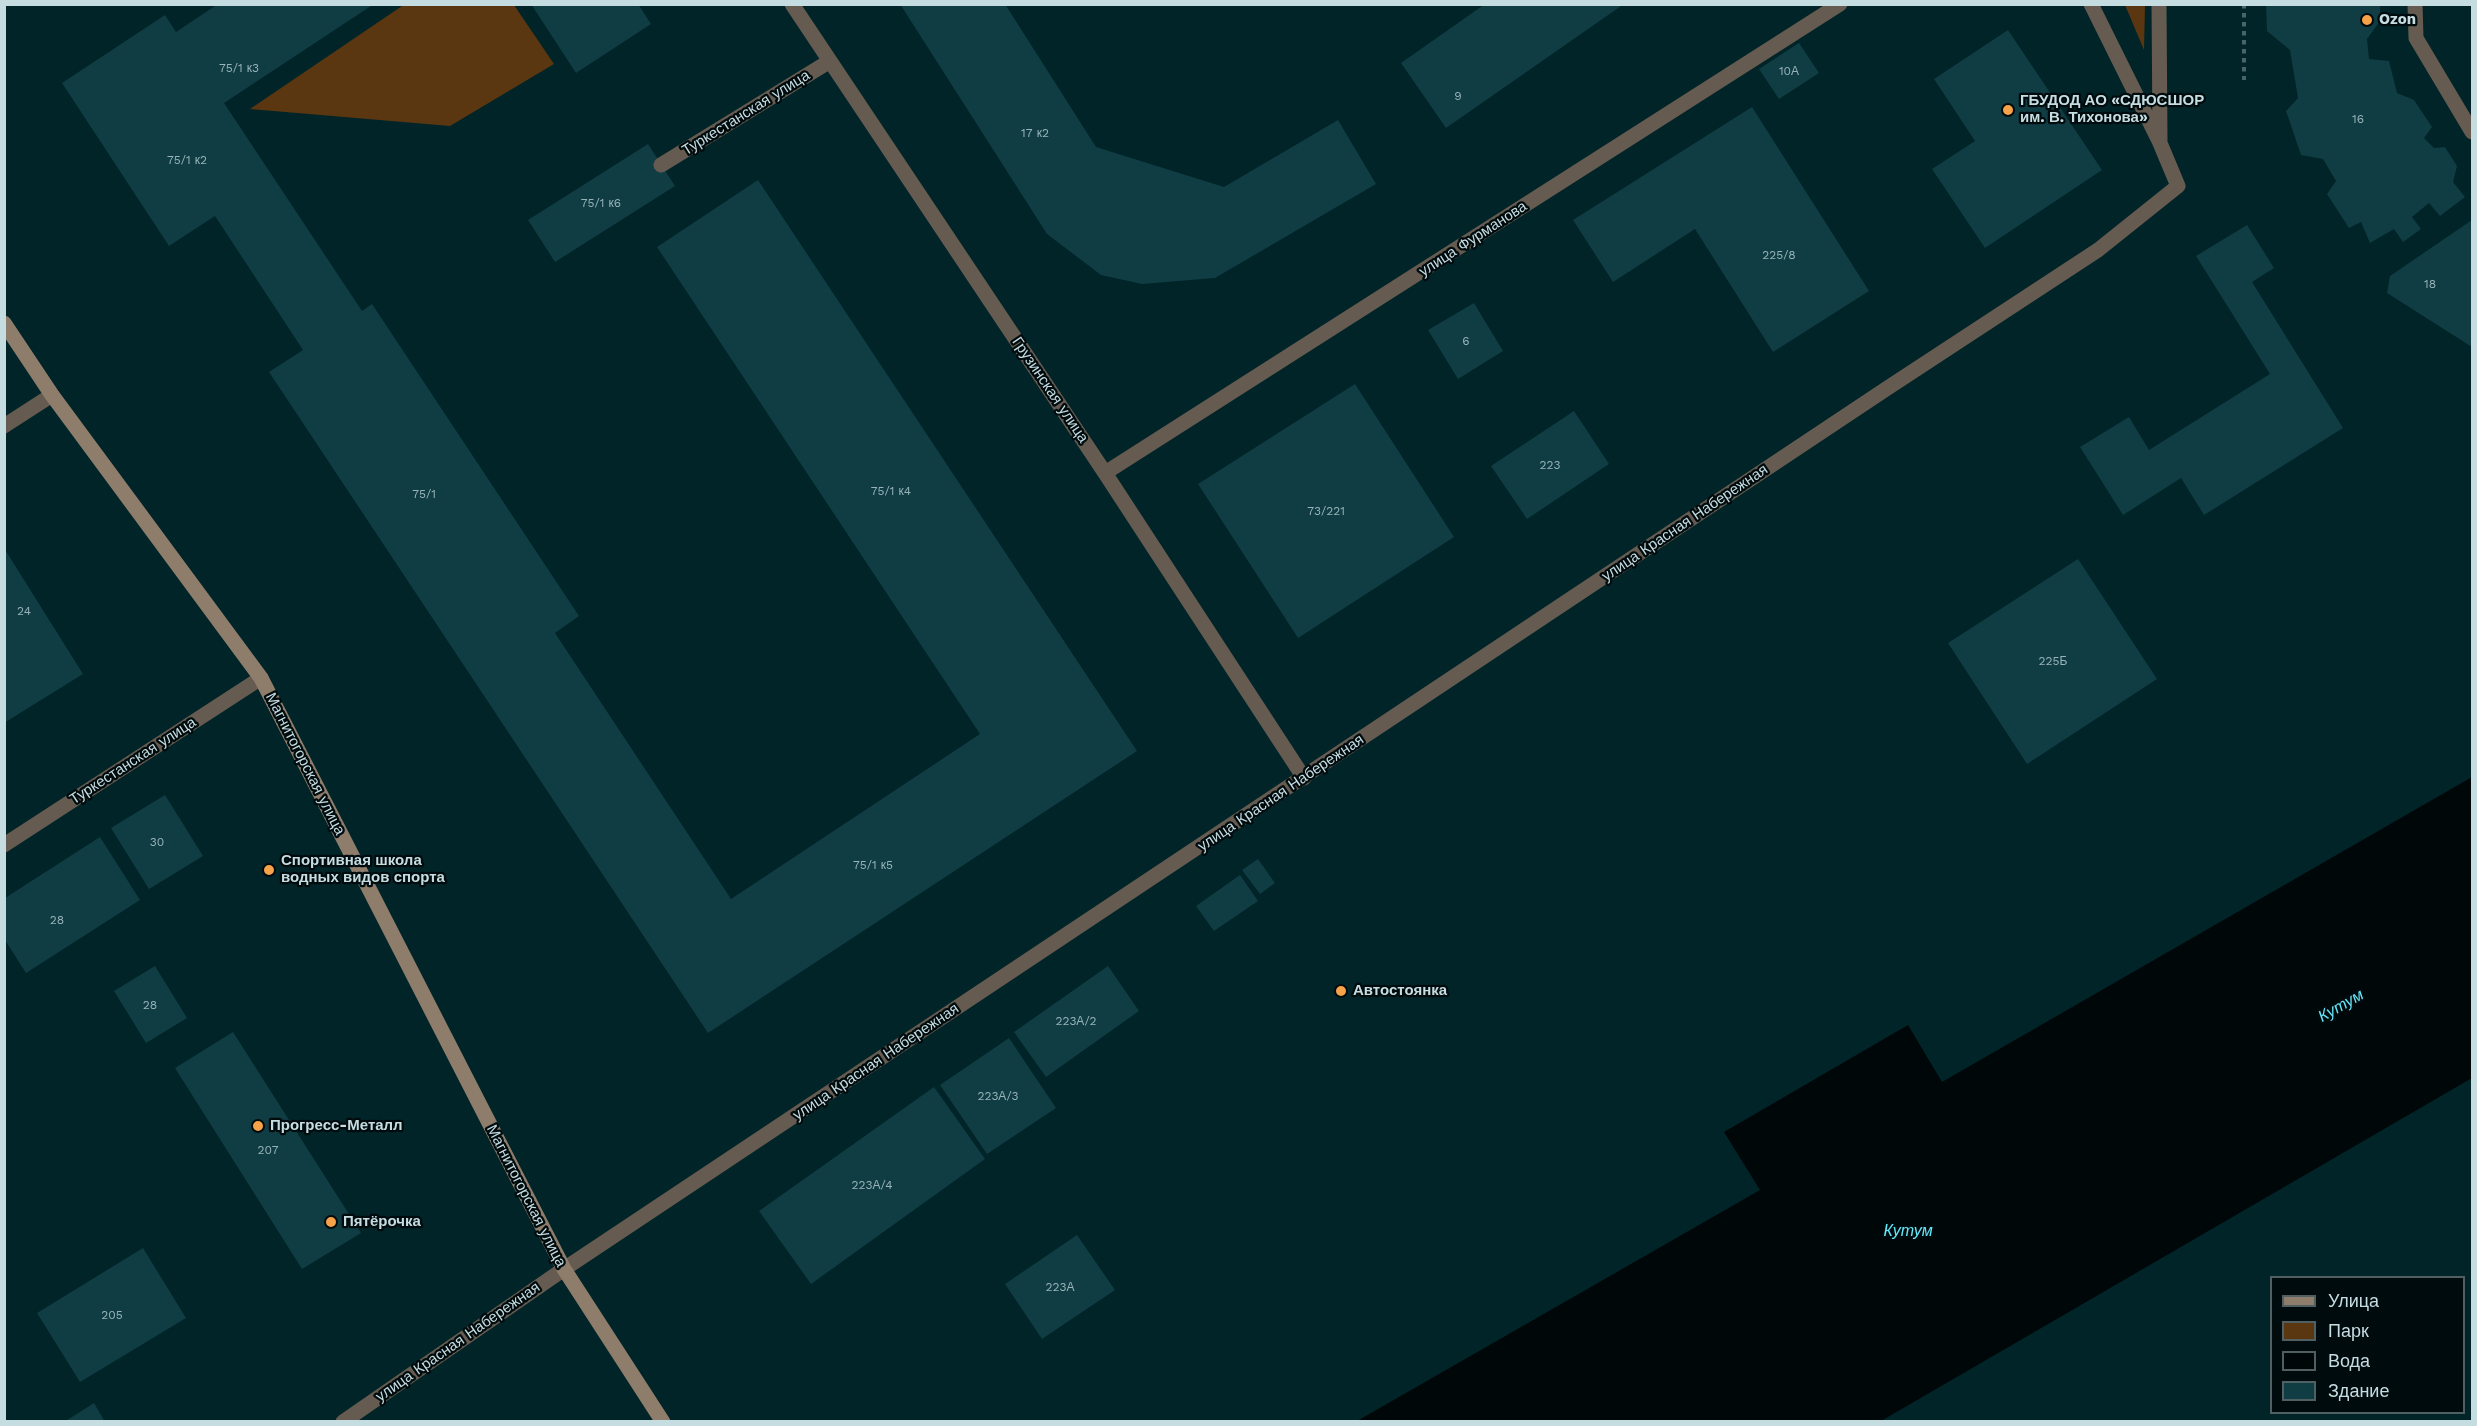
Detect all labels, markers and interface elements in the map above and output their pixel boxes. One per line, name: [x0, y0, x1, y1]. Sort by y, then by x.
place label: Ozon: [2379, 11, 2416, 29]
marker: Ozon: [2360, 13, 2374, 27]
house number: 75/1 к3: [219, 61, 259, 75]
house number: 10А: [1779, 64, 1799, 78]
street label: Туркестанская улица: [679, 66, 813, 160]
house number: 9: [1454, 89, 1462, 103]
place label: ГБУДОД АО «СДЮСШОР им. В. Тихонова»: [2020, 92, 2204, 127]
marker: ГБУДОД АО «СДЮСШОР им. В. Тихонова»: [2001, 103, 2015, 117]
house number: 16: [2352, 112, 2364, 126]
house number: 17 к2: [1021, 126, 1049, 140]
house number: 75/1 к2: [167, 153, 207, 167]
house number: 75/1 к6: [581, 196, 621, 210]
street label: улица Фурманова: [1416, 197, 1530, 281]
house number: 225/8: [1762, 248, 1796, 262]
house number: 18: [2424, 277, 2436, 291]
street label: Грузинская улица: [1008, 334, 1092, 446]
house number: 6: [1462, 334, 1470, 348]
house number: 223: [1540, 458, 1560, 472]
street label: улица Красная Набережная: [1599, 461, 1771, 585]
house number: 75/1 к4: [871, 484, 911, 498]
house number: 75/1: [412, 487, 436, 501]
house number: 73/221: [1307, 504, 1345, 518]
house number: 24: [17, 604, 31, 618]
house number: 225Б: [2039, 654, 2067, 668]
street label: Магнитогорская улица: [261, 690, 349, 838]
street label: Туркестанская улица: [66, 713, 200, 809]
street label: улица Красная Набережная: [1195, 731, 1367, 855]
house number: 30: [150, 835, 164, 849]
place label: Спортивная школа водных видов спорта: [281, 852, 445, 887]
house number: 75/1 к5: [853, 858, 893, 872]
marker: Спортивная школа водных видов спорта: [262, 863, 276, 877]
house number: 28: [50, 913, 64, 927]
place label: Автостоянка: [1353, 982, 1447, 1000]
marker: Автостоянка: [1334, 984, 1348, 998]
water label: Кутум: [2315, 985, 2367, 1027]
house number: 28: [143, 998, 157, 1012]
street label: улица Красная Набережная: [790, 1000, 962, 1124]
house number: 223А/2: [1055, 1014, 1097, 1028]
house number: 223А/3: [977, 1089, 1019, 1103]
place label: Прогресс-Металл: [270, 1117, 403, 1135]
marker: Прогресс-Металл: [251, 1119, 265, 1133]
street label: Магнитогорская улица: [482, 1122, 570, 1270]
house number: 207: [258, 1143, 278, 1157]
house number: 223А/4: [851, 1178, 893, 1192]
place label: Пятёрочка: [343, 1213, 421, 1231]
marker: Пятёрочка: [324, 1215, 338, 1229]
water label: Кутум: [1883, 1221, 1933, 1241]
legend: [2270, 1276, 2465, 1414]
street label: улица Красная Набережная: [372, 1278, 544, 1406]
house number: 223А: [1046, 1280, 1074, 1294]
text: Улица: [2328, 1290, 2379, 1311]
house number: 205: [101, 1308, 123, 1322]
text: Парк: [2328, 1320, 2369, 1341]
text: Вода: [2328, 1350, 2370, 1371]
text: Здание: [2328, 1380, 2389, 1401]

